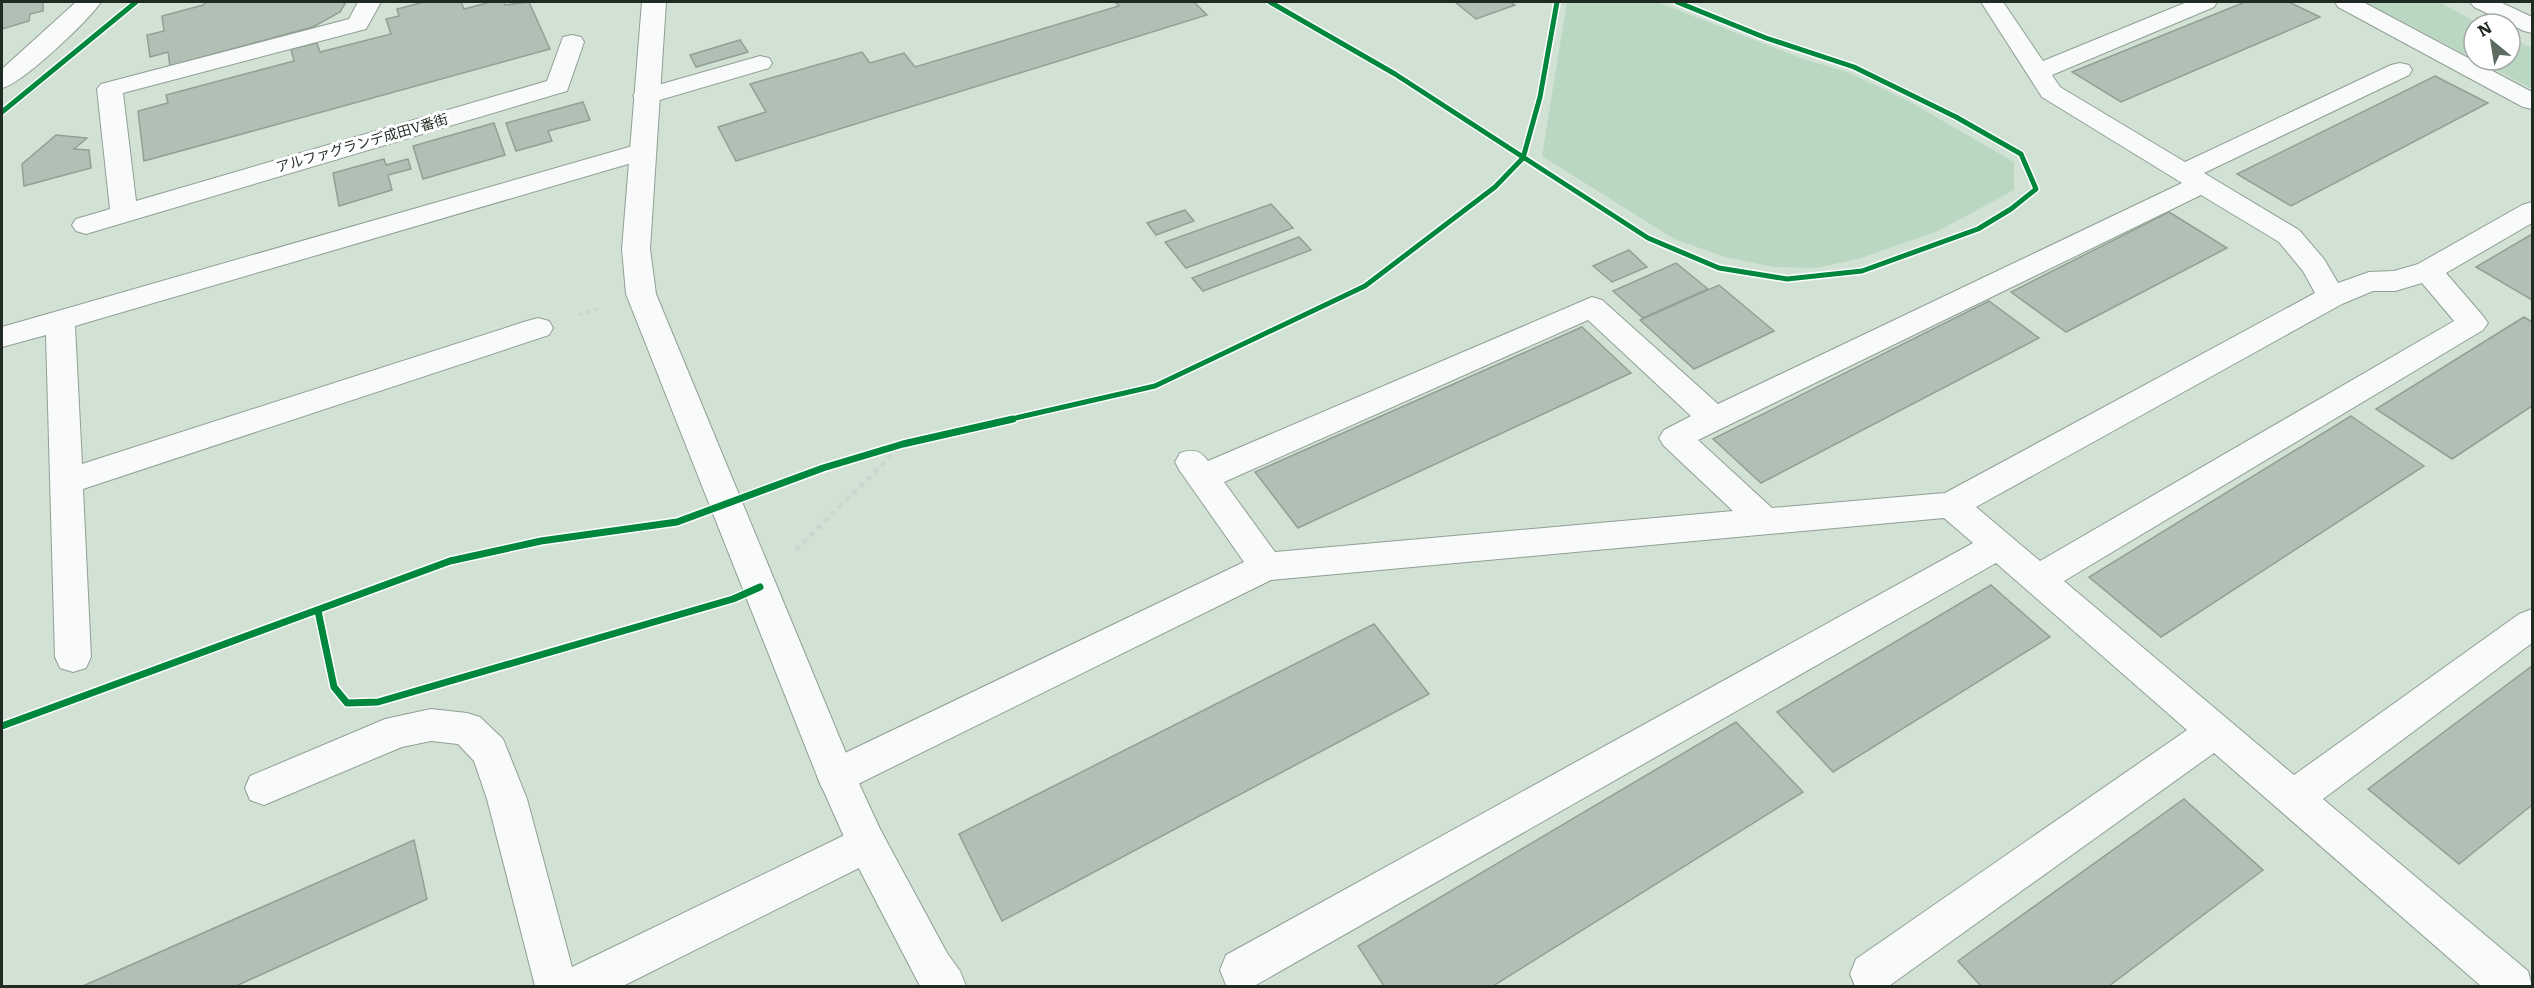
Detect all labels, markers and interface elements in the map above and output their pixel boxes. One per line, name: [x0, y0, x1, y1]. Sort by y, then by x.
north arrow: [2462, 12, 2522, 72]
text: N: [2472, 14, 2496, 42]
street label: アルファグランデ成田V番街: [273, 108, 450, 176]

